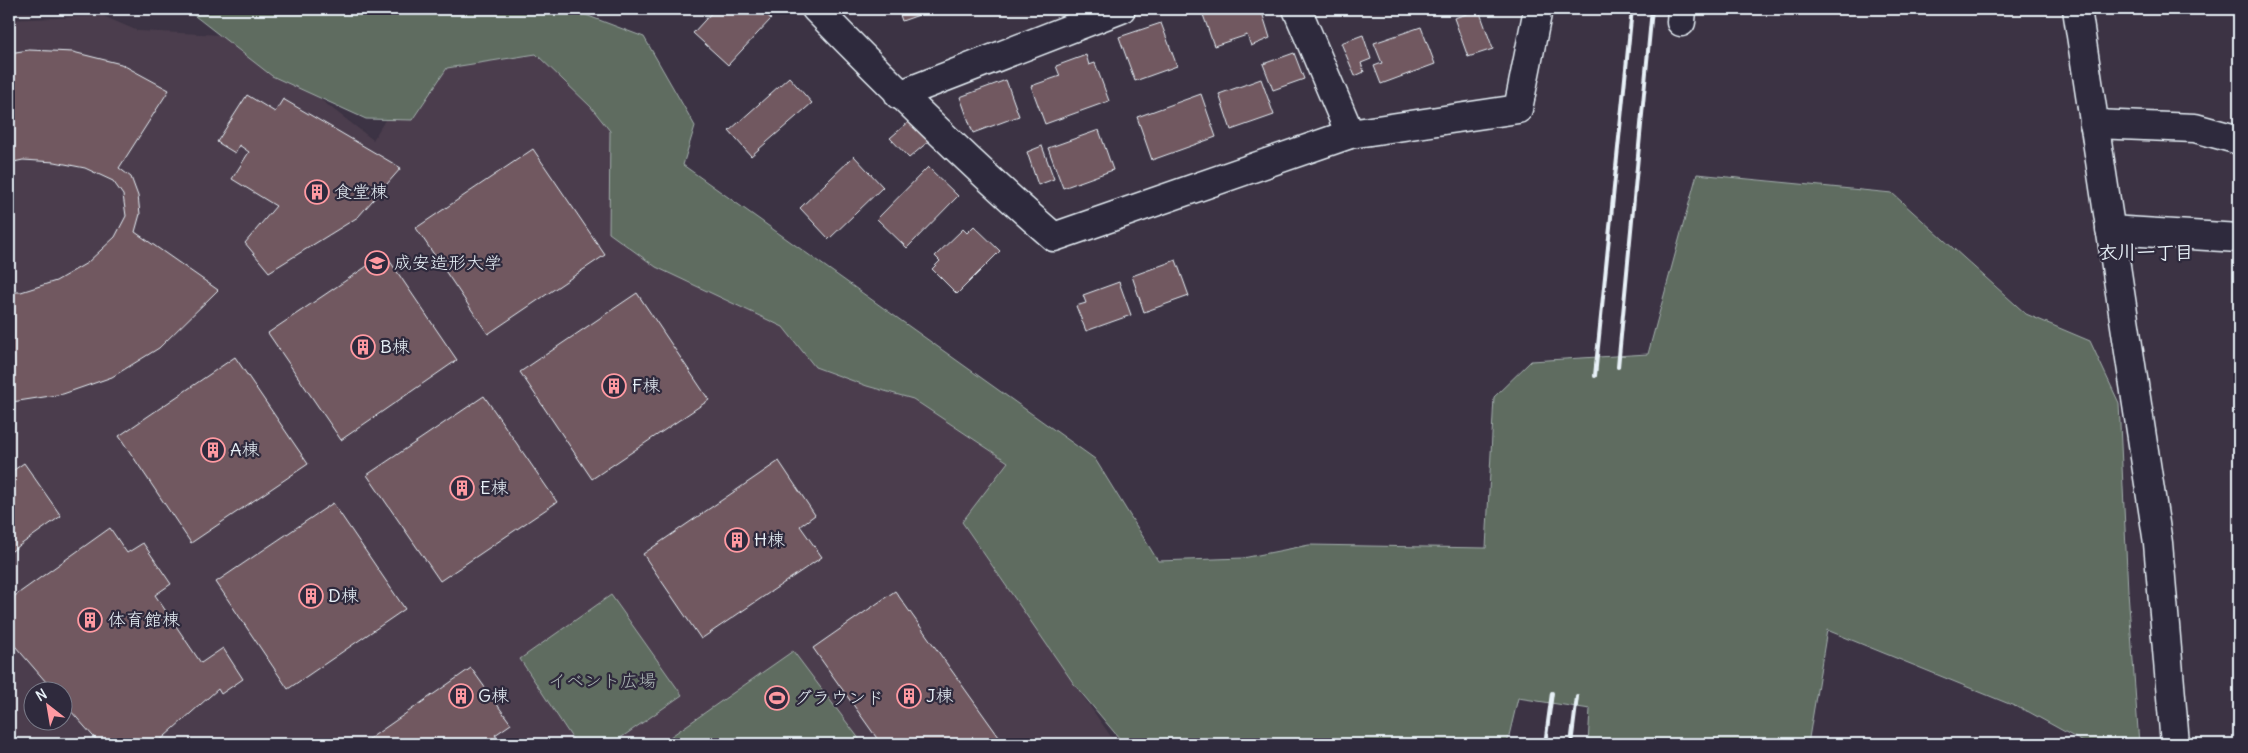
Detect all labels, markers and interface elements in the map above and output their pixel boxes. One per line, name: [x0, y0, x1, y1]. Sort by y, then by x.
building icon: 食堂棟: [304, 179, 330, 205]
place label: 食堂棟: [334, 180, 388, 203]
district label: 衣川一丁目: [2098, 240, 2194, 264]
school or university icon: 成安造形大学: [364, 250, 390, 276]
place label: 成安造形大学: [394, 251, 502, 274]
building icon: B棟: [350, 334, 376, 360]
place label: B棟: [380, 335, 410, 358]
building icon: F棟: [601, 373, 627, 399]
place label: F棟: [632, 374, 660, 397]
building icon: A棟: [200, 437, 226, 463]
place label: A棟: [230, 438, 260, 461]
building icon: E棟: [449, 475, 475, 501]
place label: E棟: [480, 476, 509, 499]
building icon: H棟: [724, 527, 750, 553]
place label: H棟: [754, 528, 785, 551]
building icon: D棟: [298, 583, 324, 609]
place label: D棟: [328, 584, 359, 607]
building icon: 体育館棟: [77, 607, 103, 633]
place label: 体育館棟: [108, 608, 180, 631]
park label: イベント広場: [548, 669, 656, 692]
north arrow: [22, 680, 72, 730]
building icon: G棟: [448, 683, 474, 709]
building icon: J棟: [896, 683, 922, 709]
place label: G棟: [478, 684, 509, 707]
place label: J棟: [926, 684, 953, 707]
text: N: [33, 685, 50, 705]
sports icon: グラウンド: [764, 685, 790, 711]
place label: グラウンド: [794, 686, 884, 709]

